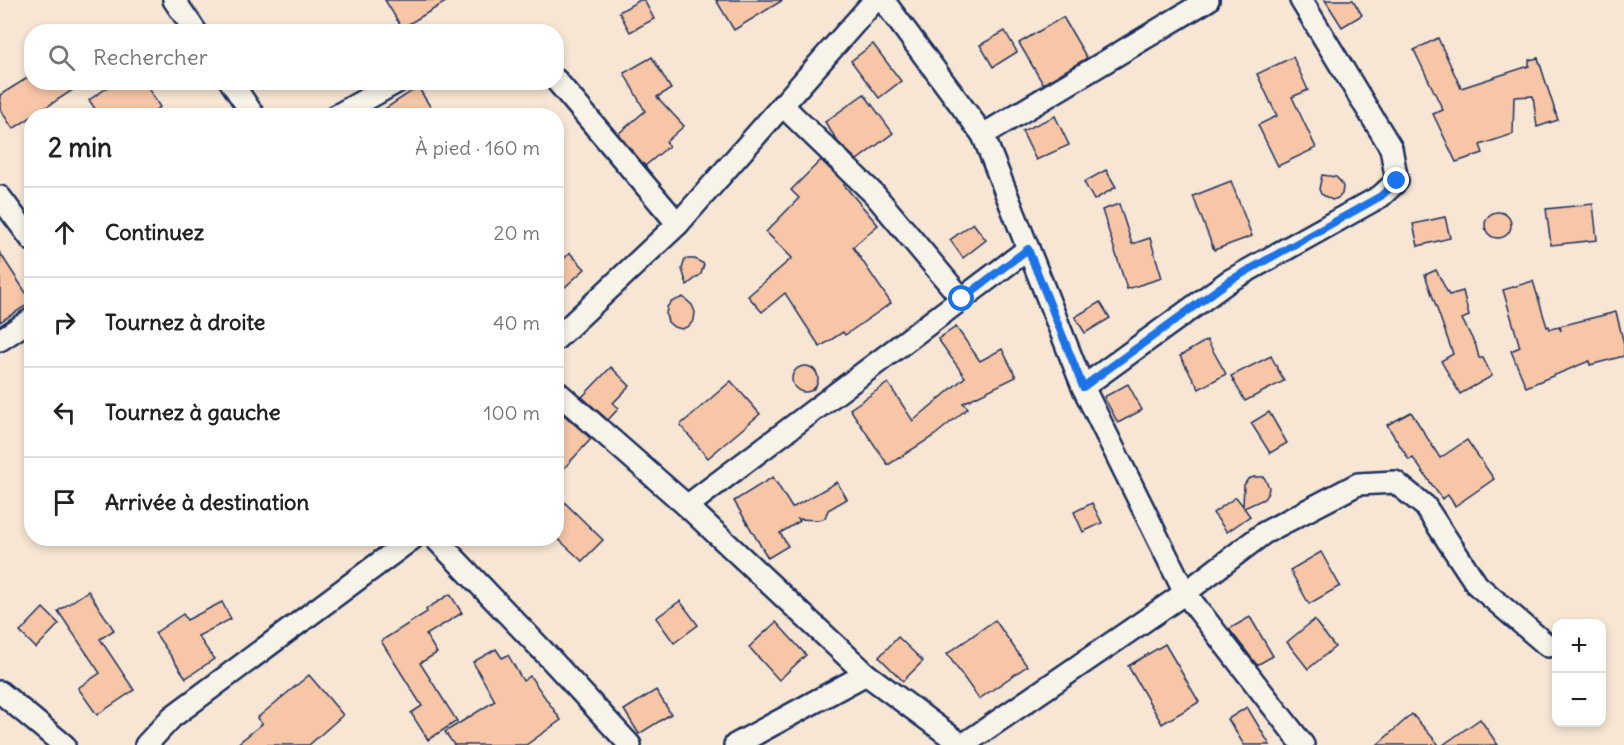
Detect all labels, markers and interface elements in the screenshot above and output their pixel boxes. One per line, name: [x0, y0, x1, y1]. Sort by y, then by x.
search box: [24, 24, 564, 90]
icon: search: [45, 41, 78, 74]
text: Rechercher: [93, 43, 208, 71]
text: 2 min: [48, 131, 112, 164]
text: À pied · 160 m: [415, 135, 540, 160]
route end: [1383, 167, 1409, 193]
icon: ahead: [48, 216, 81, 249]
text: Continuez: [105, 218, 204, 246]
text: 20 m: [494, 220, 540, 245]
route start: [948, 285, 974, 311]
icon: right: [48, 306, 81, 339]
text: Tournez à droite: [105, 308, 265, 336]
text: 40 m: [493, 310, 540, 335]
icon: left: [48, 396, 81, 429]
text: Tournez à gauche: [105, 398, 281, 426]
text: 100 m: [483, 400, 540, 425]
icon: arrive: [48, 486, 81, 519]
text: Arrivée à destination: [105, 488, 309, 516]
map controls: [1552, 619, 1606, 727]
button: +: [1552, 619, 1606, 673]
button: −: [1552, 673, 1606, 727]

